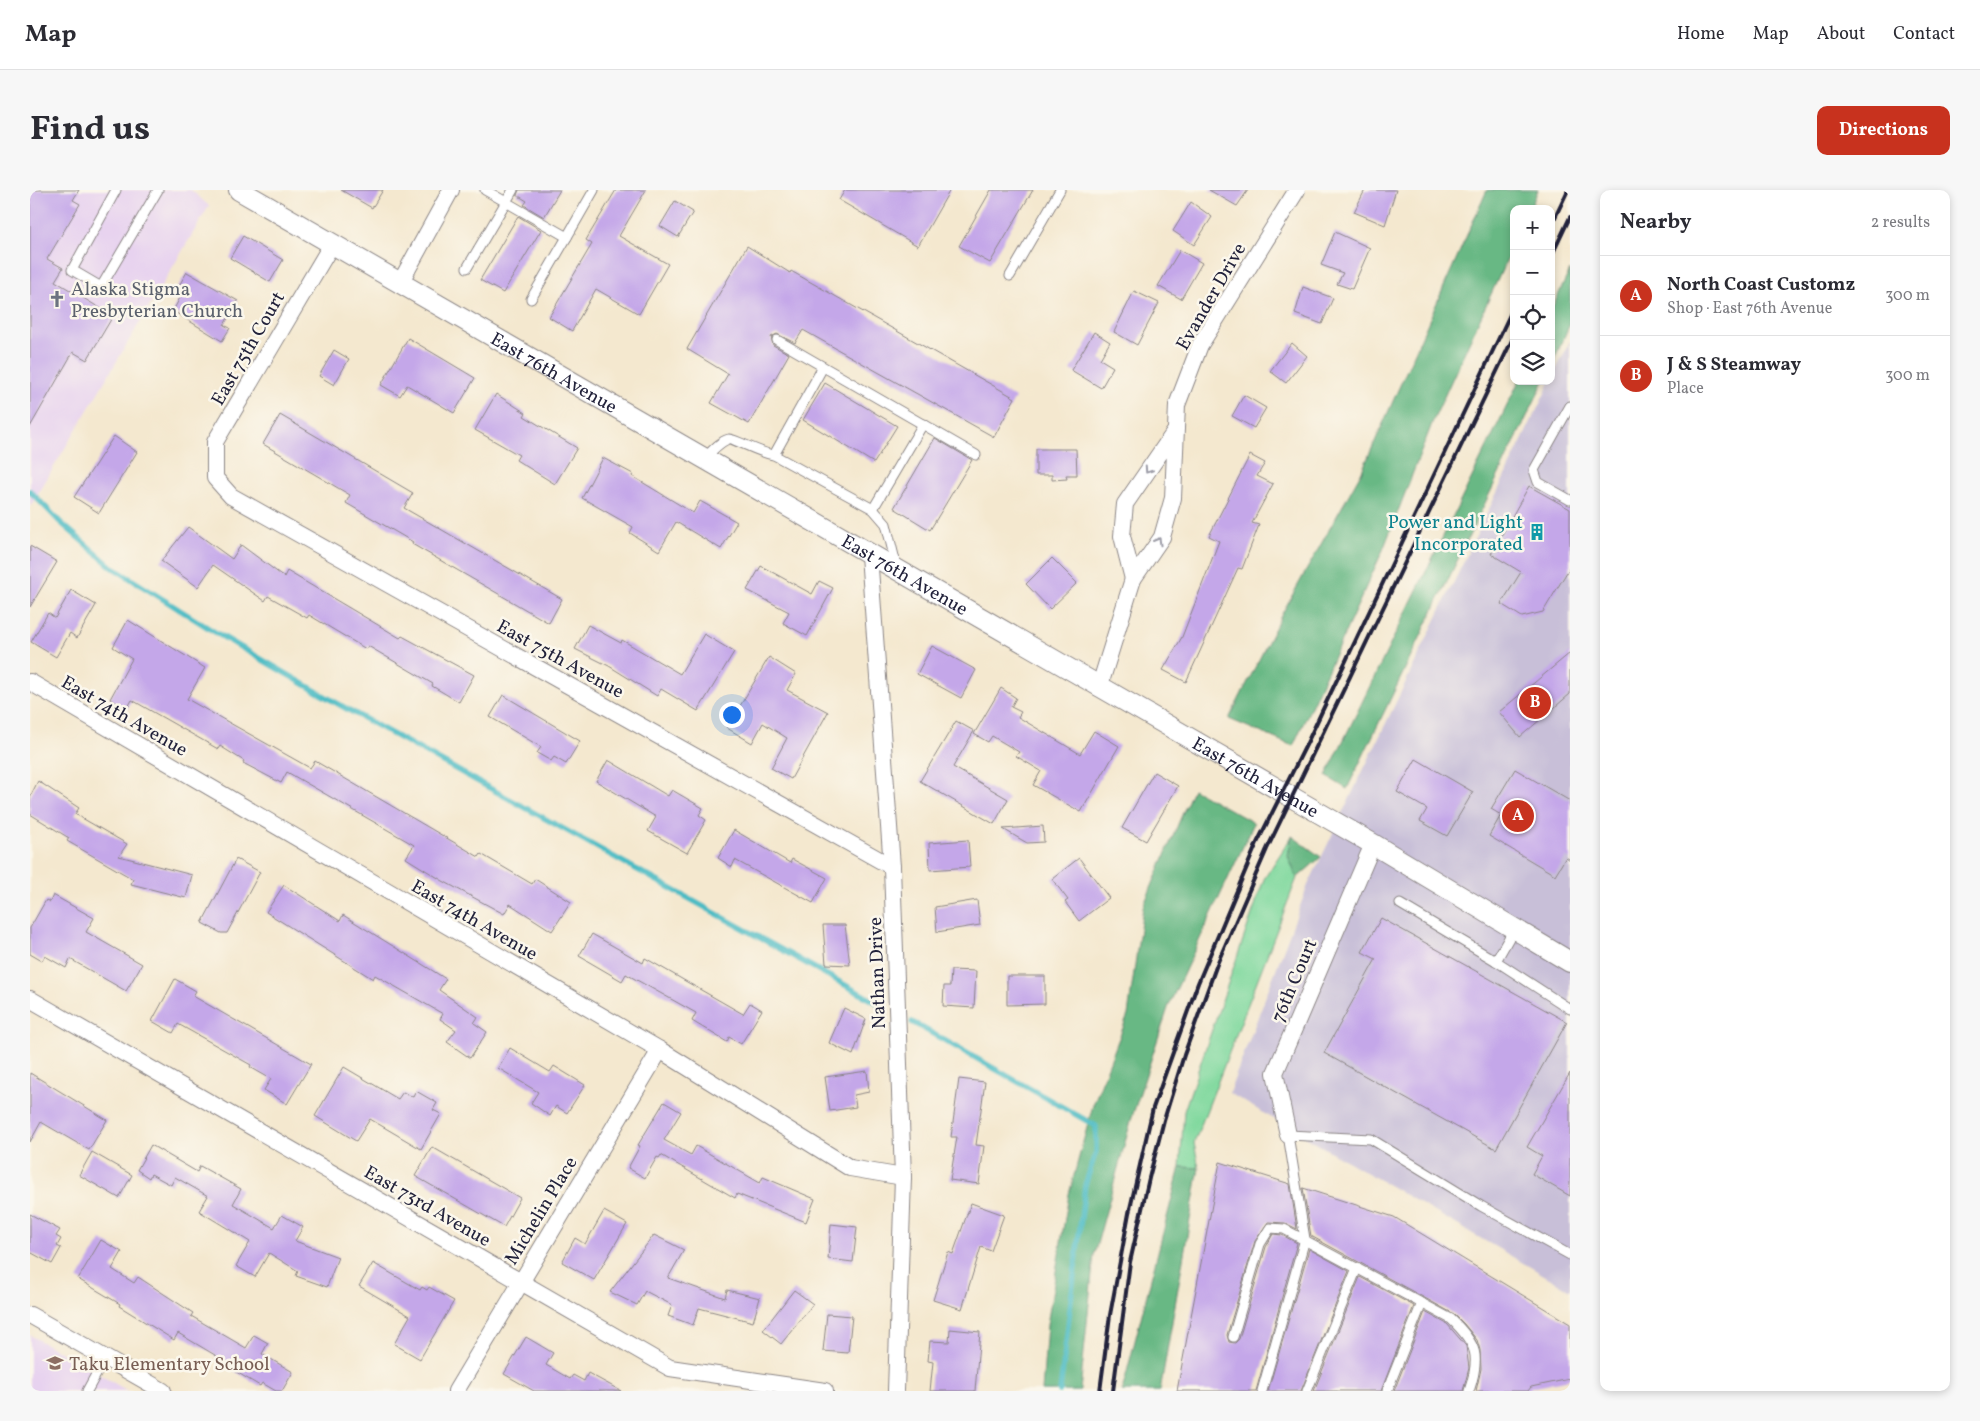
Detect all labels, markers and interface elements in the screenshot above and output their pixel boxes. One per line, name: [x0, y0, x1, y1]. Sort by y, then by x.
text: Map: [25, 18, 76, 52]
text: Home: [1677, 22, 1725, 47]
text: Map: [1753, 22, 1789, 47]
text: About: [1817, 22, 1865, 47]
text: Contact: [1893, 22, 1955, 47]
text: Find us: [30, 106, 150, 154]
button: Directions: [1817, 106, 1950, 155]
map controls: [1510, 205, 1555, 385]
button: +: [1510, 205, 1555, 250]
text: Nearby: [1620, 208, 1691, 237]
text: 2 results: [1871, 212, 1930, 234]
street label: Evander Drive: [1170, 238, 1253, 356]
button: −: [1510, 250, 1555, 295]
text: North Coast Customz: [1667, 272, 1855, 298]
place label: Alaska Stigma Presbyterian Church: [71, 277, 243, 325]
text: A: [1630, 285, 1642, 307]
text: 300 m: [1885, 285, 1930, 307]
street label: East 75th Court: [206, 287, 292, 411]
church icon: Alaska Stigma Presbyterian Church: [47, 289, 67, 309]
button: locate: [1510, 295, 1555, 340]
text: Shop · East 76th Avenue: [1667, 298, 1832, 320]
street label: East 76th Avenue: [485, 327, 621, 420]
button: layers: [1510, 340, 1555, 385]
text: J & S Steamway: [1667, 352, 1801, 378]
text: B: [1631, 365, 1641, 387]
text: 300 m: [1885, 365, 1930, 387]
text: Place: [1667, 378, 1704, 400]
one-way arrow: [1145, 464, 1154, 474]
place label: Power and Light Incorporated: [1388, 510, 1523, 558]
building icon: Power and Light Incorporated: [1527, 522, 1547, 542]
street label: East 76th Avenue: [836, 529, 972, 623]
one-way arrow: [1152, 538, 1162, 547]
street label: East 75th Avenue: [492, 614, 628, 705]
street label: East 74th Avenue: [56, 670, 192, 764]
pin: B: [1519, 684, 1551, 722]
your location: [719, 702, 745, 728]
street label: East 76th Avenue: [1187, 731, 1323, 825]
pin: A: [1502, 797, 1534, 835]
street label: East 74th Avenue: [406, 874, 542, 968]
street label: Nathan Drive: [863, 916, 893, 1029]
street label: 76th Court: [1266, 935, 1324, 1027]
street label: Michelin Place: [499, 1152, 584, 1270]
street label: East 73rd Avenue: [359, 1160, 495, 1254]
place label: Taku Elementary School: [69, 1352, 270, 1378]
school or university icon: Taku Elementary School: [45, 1353, 65, 1373]

